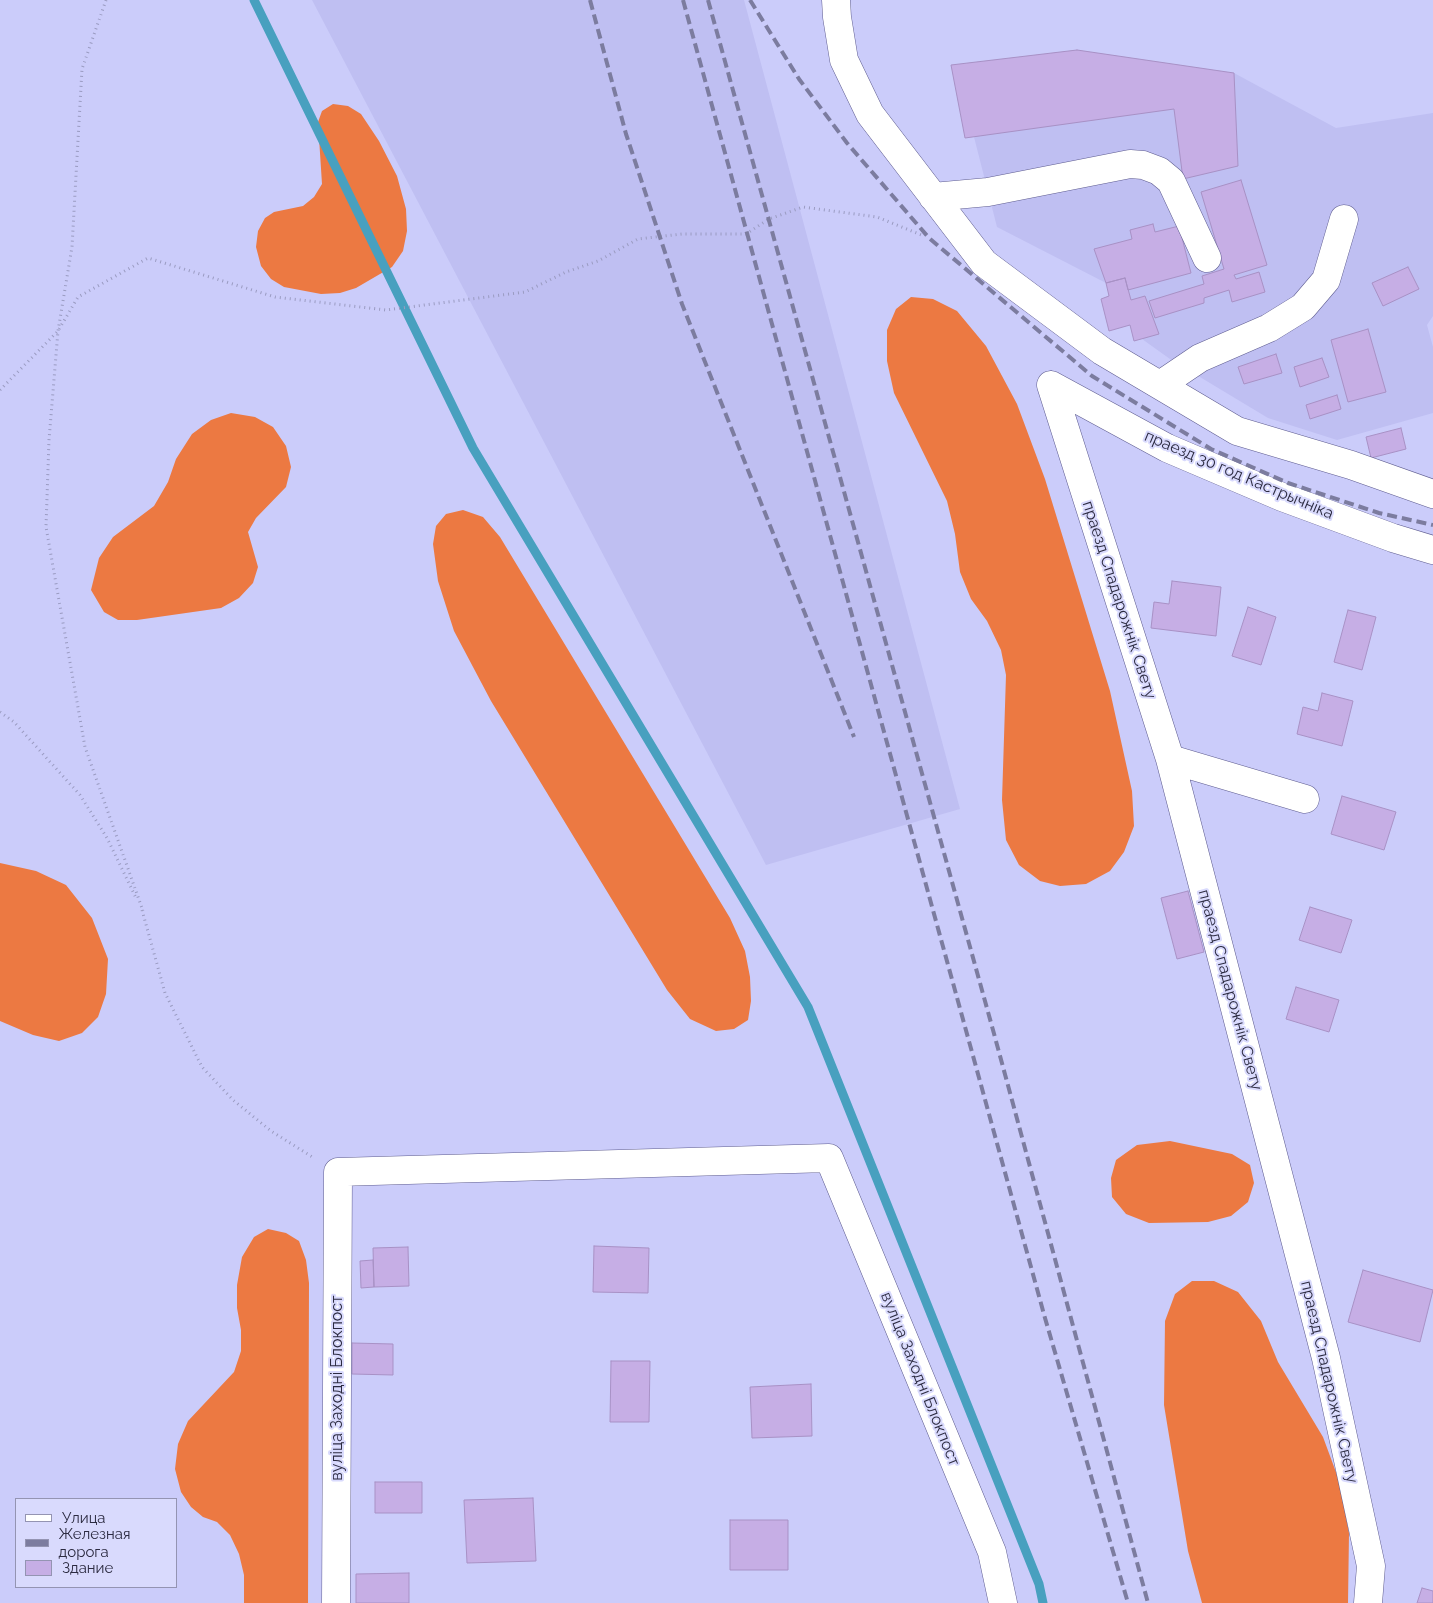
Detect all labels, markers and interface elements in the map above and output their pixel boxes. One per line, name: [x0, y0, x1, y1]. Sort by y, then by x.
street label: праезд 30 год Кастрычніка: [1142, 426, 1336, 524]
street label: праезд Спадарожнік Свету: [1078, 499, 1160, 701]
street label: праезд Спадарожнік Свету: [1194, 888, 1266, 1092]
street label: праезд Спадарожнік Свету: [1296, 1279, 1362, 1485]
street label: вуліца Заходні Блокпост: [876, 1289, 964, 1469]
street label: вуліца Заходні Блокпост: [327, 1295, 347, 1481]
legend: [15, 1498, 178, 1588]
text: Улица: [62, 1509, 106, 1527]
text: Железная дорога: [59, 1525, 131, 1561]
text: Здание: [62, 1559, 113, 1577]

